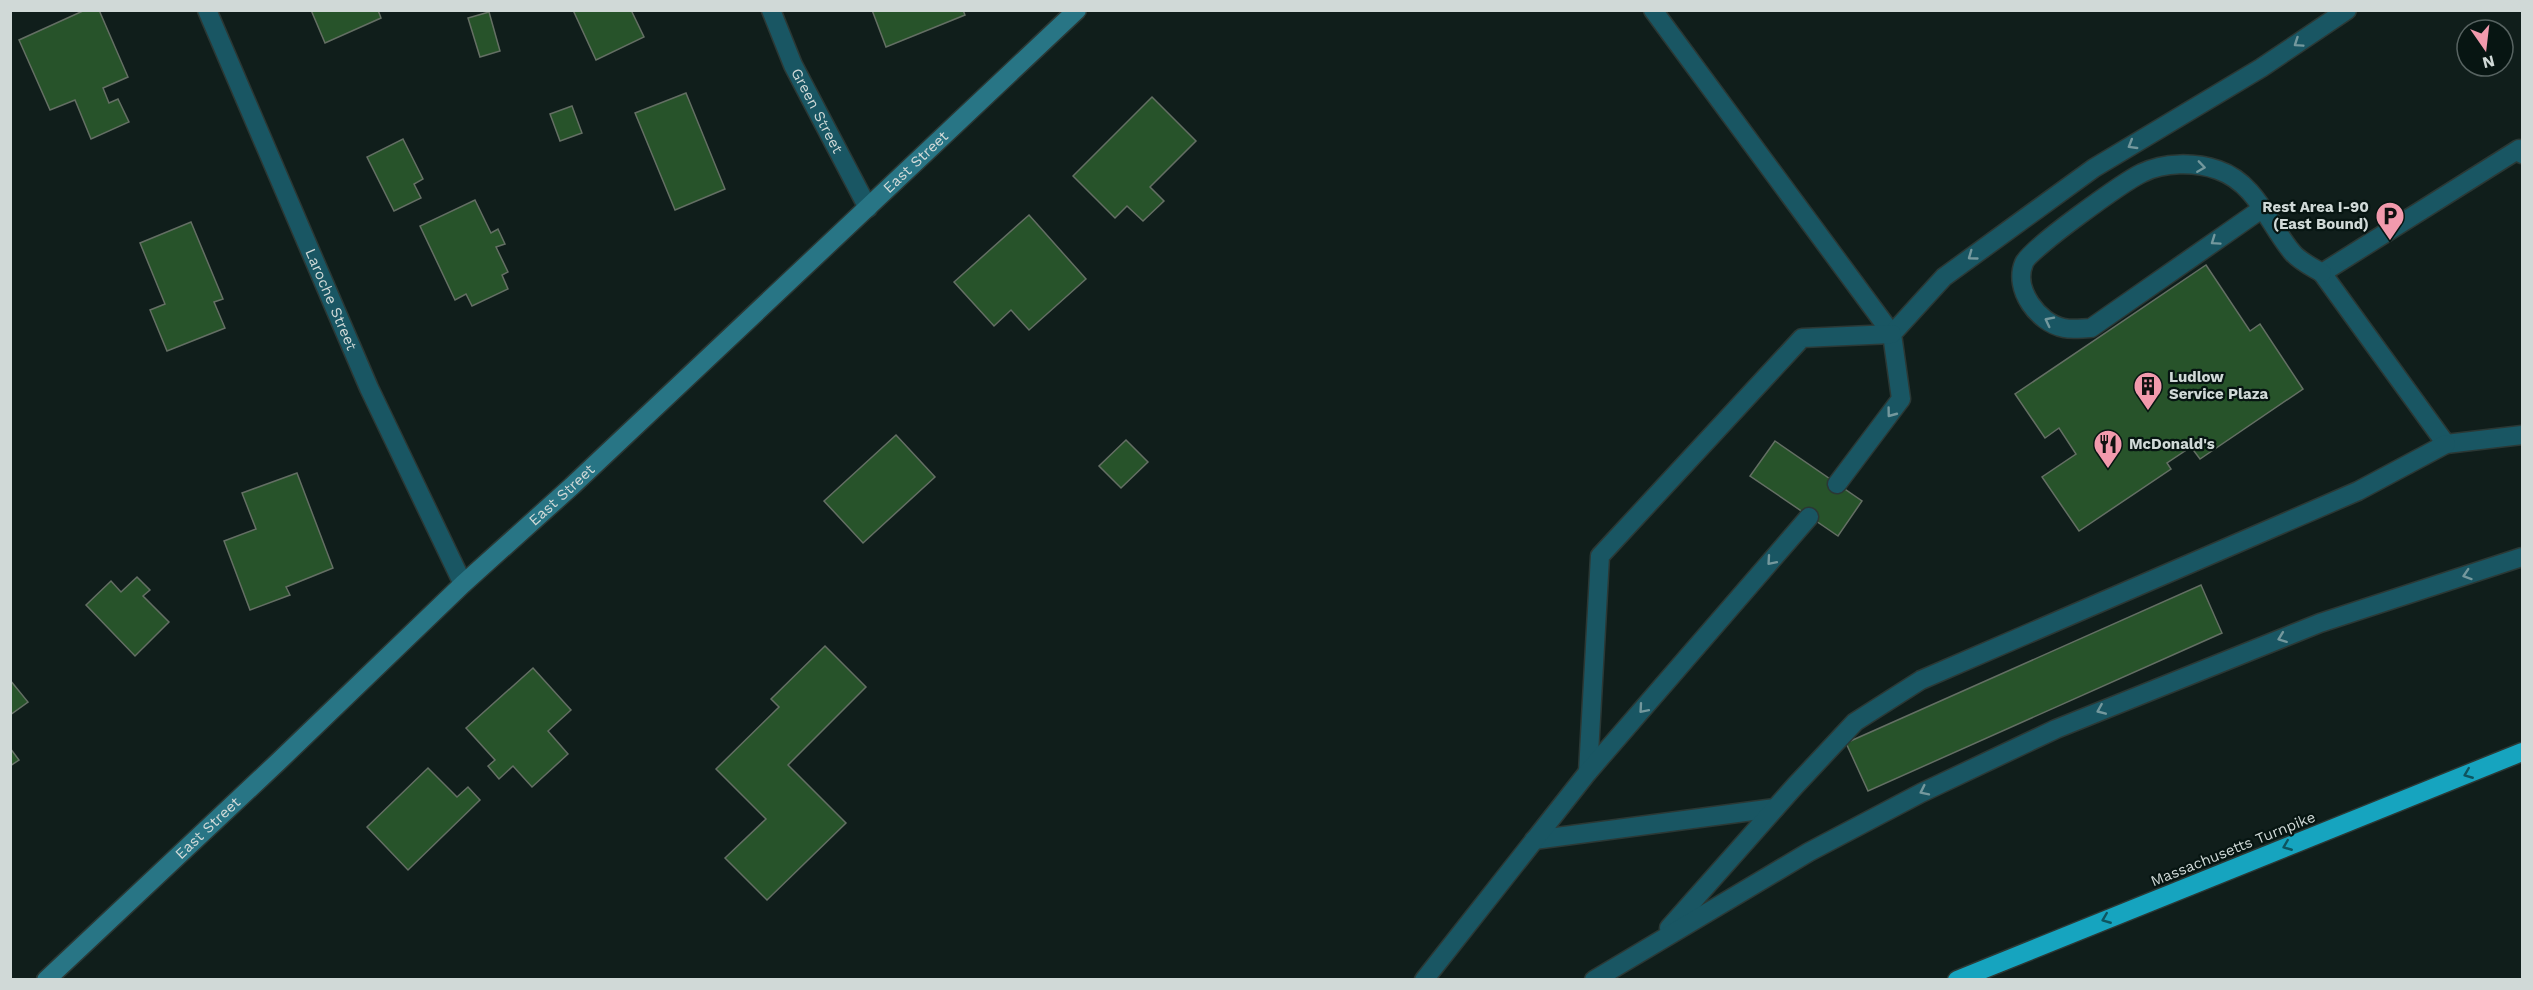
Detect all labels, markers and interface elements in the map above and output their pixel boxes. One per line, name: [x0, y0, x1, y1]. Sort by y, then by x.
north arrow: [2455, 18, 2515, 78]
one-way arrow: [2294, 36, 2305, 47]
text: N: [2480, 51, 2497, 73]
street label: Green Street: [787, 65, 847, 157]
street label: East Street: [879, 127, 952, 197]
one-way arrow: [2128, 137, 2138, 149]
one-way arrow: [2196, 160, 2205, 172]
place label: Rest Area I-90 (East Bound): [2262, 198, 2369, 233]
parking icon: Rest Area I-90 (East Bound): [2374, 200, 2406, 242]
one-way arrow: [2211, 234, 2222, 245]
street label: Laroche Street: [301, 246, 361, 354]
one-way arrow: [1968, 249, 1979, 260]
one-way arrow: [2045, 317, 2055, 328]
place label: Ludlow Service Plaza: [2169, 368, 2269, 403]
building icon: Ludlow Service Plaza: [2132, 370, 2164, 412]
one-way arrow: [1887, 406, 1898, 417]
restaurant icon: McDonald's: [2092, 428, 2124, 470]
place label: McDonald's: [2129, 435, 2215, 453]
street label: East Street: [525, 460, 599, 529]
one-way arrow: [1767, 555, 1778, 565]
one-way arrow: [2462, 568, 2473, 580]
one-way arrow: [2278, 631, 2289, 643]
one-way arrow: [1639, 702, 1650, 713]
one-way arrow: [2097, 703, 2108, 715]
one-way arrow: [2463, 766, 2474, 779]
one-way arrow: [1919, 784, 1930, 796]
street label: East Street: [172, 793, 245, 863]
street label: Massachusetts Turnpike: [2148, 808, 2318, 890]
one-way arrow: [2283, 839, 2294, 851]
one-way arrow: [2102, 912, 2113, 924]

